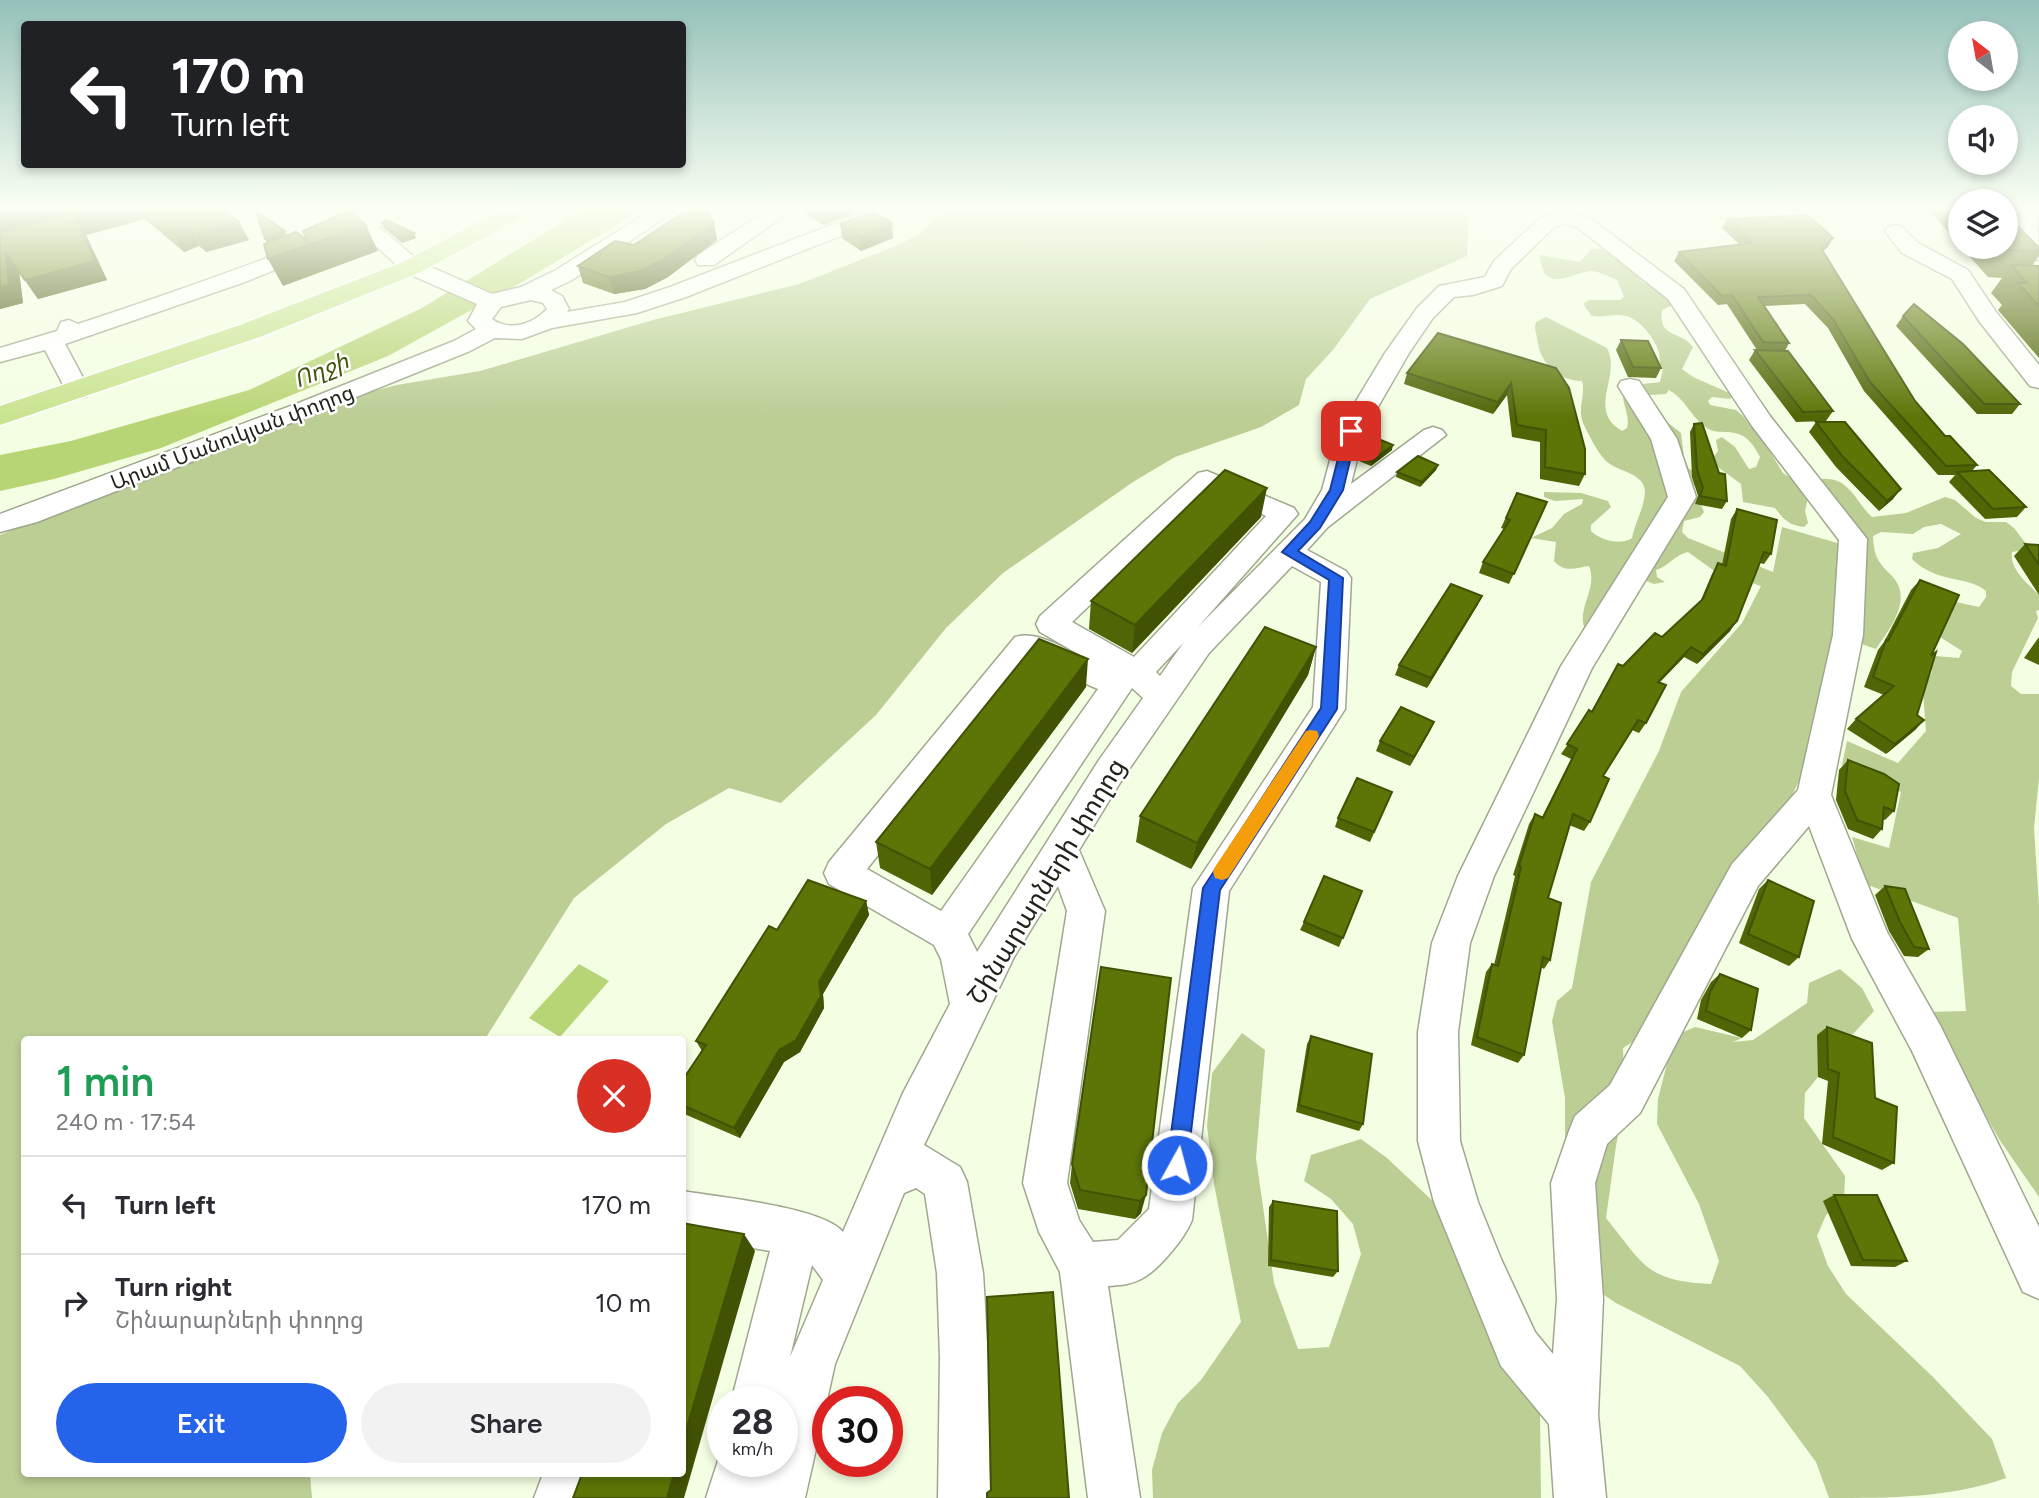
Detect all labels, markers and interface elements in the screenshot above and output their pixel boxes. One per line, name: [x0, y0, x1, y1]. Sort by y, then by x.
north arrow: [1948, 21, 2018, 91]
map controls: [1948, 21, 2018, 259]
text: 170 m: [171, 46, 305, 105]
icon: left: [56, 49, 147, 140]
button: sound: [1948, 105, 2018, 175]
text: Turn left: [171, 106, 290, 144]
button: layers: [1948, 189, 2018, 259]
water label: Ողջի: [289, 346, 353, 394]
street label: Արամ Մանուկյան փողոց: [107, 379, 357, 495]
pin: [1321, 401, 1381, 461]
icon: arrive: [1332, 412, 1370, 450]
street label: Շինարարների փողոց: [960, 752, 1132, 1010]
text: 1 min: [56, 1056, 154, 1107]
button: close: [577, 1059, 651, 1133]
text: 240 m · 17:54: [56, 1108, 196, 1136]
position arrow: [1140, 1128, 1214, 1202]
icon: left: [56, 1186, 94, 1224]
text: Turn left: [115, 1189, 216, 1221]
text: 170 m: [581, 1189, 651, 1221]
text: Turn right: [115, 1271, 232, 1303]
icon: right: [56, 1284, 94, 1322]
text: 10 m: [595, 1287, 651, 1319]
text: Շինարարների փողոց: [115, 1306, 364, 1334]
button: Exit: [56, 1383, 347, 1463]
button: Share: [361, 1383, 651, 1463]
speed limit sign: 30: [812, 1386, 903, 1477]
text: 28: [732, 1401, 773, 1443]
text: km/h: [732, 1438, 773, 1460]

